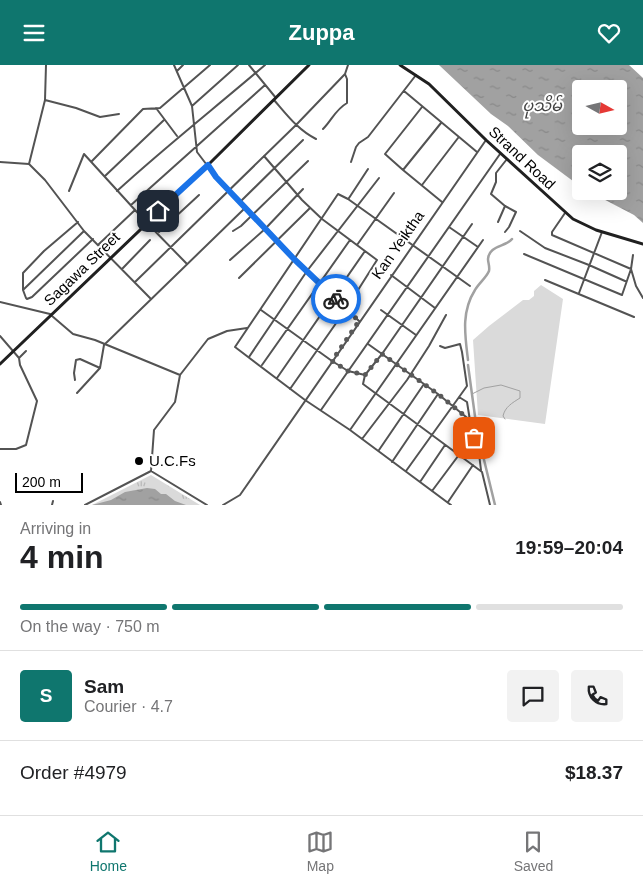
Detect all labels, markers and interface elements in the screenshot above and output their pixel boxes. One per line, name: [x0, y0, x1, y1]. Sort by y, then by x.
icon: menu: [20, 19, 48, 47]
icon: heart: [595, 19, 623, 47]
text: Zuppa: [289, 20, 355, 45]
north arrow: [572, 80, 628, 135]
map controls: [572, 80, 627, 200]
water label: ပုသိမ်: [522, 94, 563, 119]
street label: Strand Road: [486, 123, 559, 193]
button: layers: [572, 145, 627, 200]
pin: [137, 190, 179, 232]
icon: home: [144, 197, 172, 225]
street label: Kan Yeiktha: [368, 207, 428, 282]
street label: Sagawa Street: [40, 228, 124, 309]
courier: [311, 274, 361, 324]
icon: bike: [322, 285, 350, 313]
pin: [453, 417, 495, 459]
icon: bag: [460, 424, 488, 452]
place label: U.C.Fs: [149, 452, 196, 469]
marker: U.C.Fs: [133, 455, 145, 467]
scale bar: [15, 470, 82, 493]
text: 200 m: [22, 474, 61, 490]
text: Arriving in: [20, 520, 91, 537]
text: 19:59–20:04: [515, 537, 623, 558]
text: 4 min: [20, 539, 104, 575]
text: On the way · 750 m: [20, 618, 160, 635]
button: chat: [507, 670, 559, 722]
button: phone: [571, 670, 623, 722]
text: Sam: [84, 676, 124, 697]
text: S: [40, 685, 52, 706]
text: Courier · 4.7: [84, 698, 173, 715]
text: Order #4979: [20, 762, 127, 783]
text: $18.37: [565, 762, 623, 783]
tab: Home: [90, 828, 127, 874]
tab: Map: [306, 828, 334, 874]
tab: Saved: [514, 828, 553, 874]

